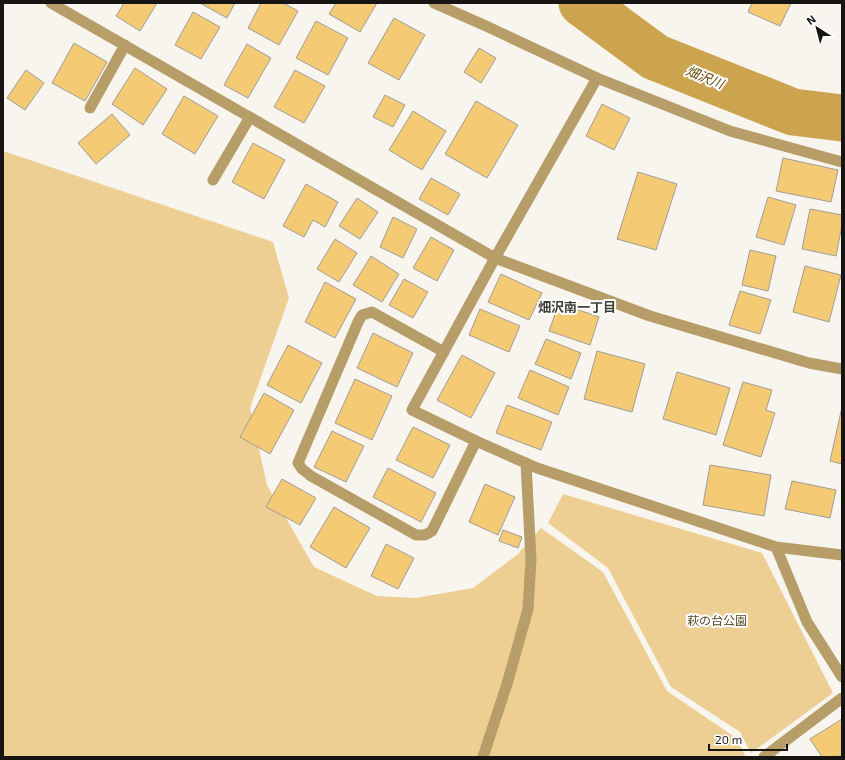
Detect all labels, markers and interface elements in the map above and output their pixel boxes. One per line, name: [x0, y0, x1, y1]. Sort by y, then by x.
north arrow: [797, 8, 837, 48]
text: N: [804, 12, 818, 27]
water label: 畑沢川: [684, 62, 728, 92]
district label: 畑沢南一丁目: [538, 299, 616, 315]
park label: 萩の台公園: [687, 613, 747, 627]
scale bar: [709, 726, 787, 752]
text: 20 m: [715, 732, 742, 746]

